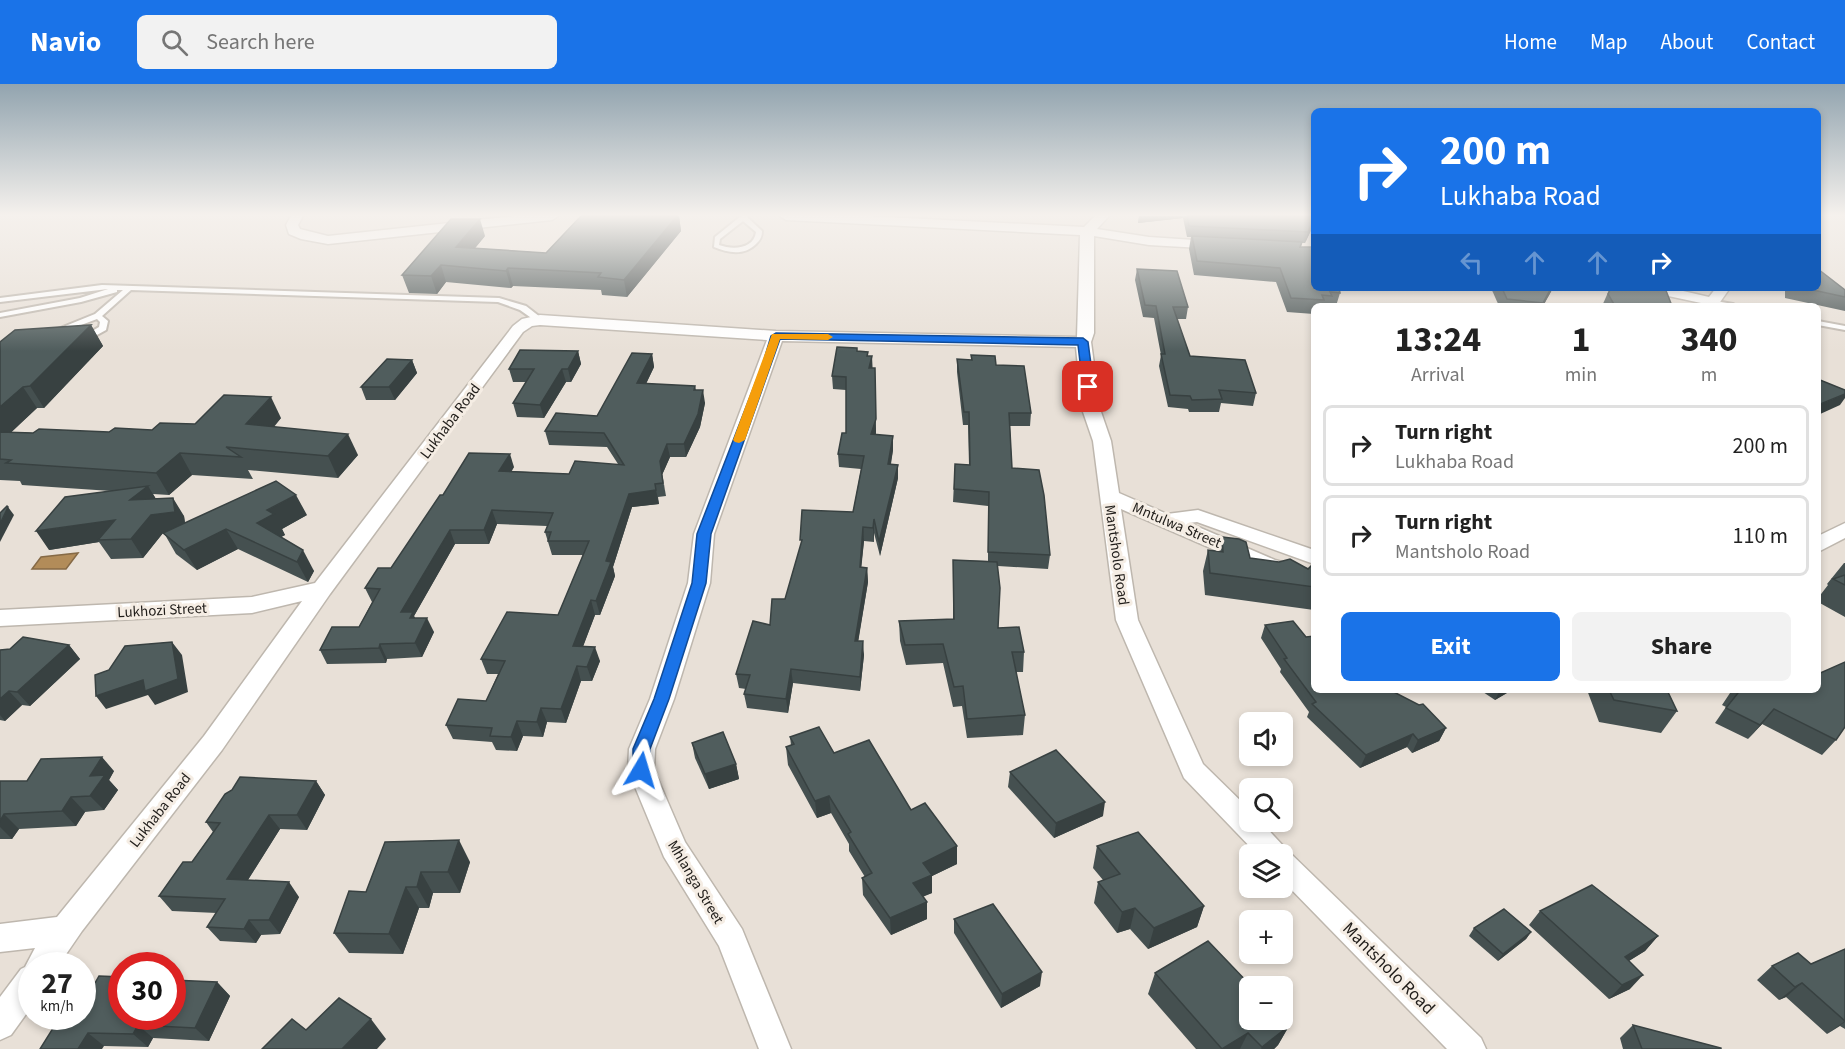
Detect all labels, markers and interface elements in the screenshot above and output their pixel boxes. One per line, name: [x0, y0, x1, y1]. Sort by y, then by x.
search box: [137, 15, 557, 69]
text: Navio: [30, 22, 101, 62]
icon: search: [158, 26, 191, 59]
text: Search here: [206, 26, 315, 58]
text: Home: [1504, 27, 1557, 57]
text: Map: [1590, 27, 1628, 57]
text: About: [1661, 27, 1713, 57]
text: Contact: [1746, 27, 1815, 57]
text: 200 m: [1440, 121, 1551, 181]
icon: right: [1341, 132, 1419, 210]
text: Lukhaba Road: [1440, 177, 1601, 216]
icon: left: [1455, 246, 1488, 279]
icon: ahead: [1518, 246, 1551, 279]
icon: ahead: [1581, 246, 1614, 279]
icon: right: [1644, 246, 1677, 279]
text: 13:24: [1394, 314, 1481, 365]
text: 1: [1571, 314, 1590, 365]
text: 340: [1681, 314, 1738, 365]
pin: [1062, 361, 1113, 412]
text: Arrival: [1411, 361, 1465, 389]
text: min: [1565, 361, 1597, 389]
text: m: [1701, 361, 1717, 389]
icon: arrive: [1071, 370, 1104, 403]
street label: Lukhaba Road: [415, 379, 486, 463]
text: Turn right: [1395, 416, 1492, 448]
icon: right: [1344, 429, 1377, 462]
text: 200 m: [1733, 430, 1788, 462]
text: Lukhaba Road: [1395, 448, 1514, 476]
street label: Mntulwa Street: [1129, 497, 1225, 554]
street label: Mantsholo Road: [1099, 503, 1134, 607]
text: Turn right: [1395, 506, 1492, 538]
icon: right: [1344, 519, 1377, 552]
text: 110 m: [1733, 520, 1788, 552]
text: Mantsholo Road: [1395, 538, 1530, 566]
street label: Lukhozi Street: [117, 598, 207, 623]
button: Exit: [1341, 612, 1560, 681]
button: Share: [1572, 612, 1791, 681]
map controls: [1239, 712, 1293, 1030]
button: sound: [1239, 712, 1293, 766]
position arrow: [609, 738, 673, 802]
street label: Lukhaba Road: [125, 769, 196, 852]
button: search: [1239, 778, 1293, 832]
street label: Mhlanga Street: [662, 837, 729, 928]
button: layers: [1239, 844, 1293, 898]
button: +: [1239, 910, 1293, 964]
street label: Mantsholo Road: [1337, 917, 1440, 1020]
speed limit sign: 30: [108, 952, 186, 1030]
text: 27: [41, 962, 73, 1005]
button: −: [1239, 976, 1293, 1030]
text: km/h: [40, 996, 74, 1017]

